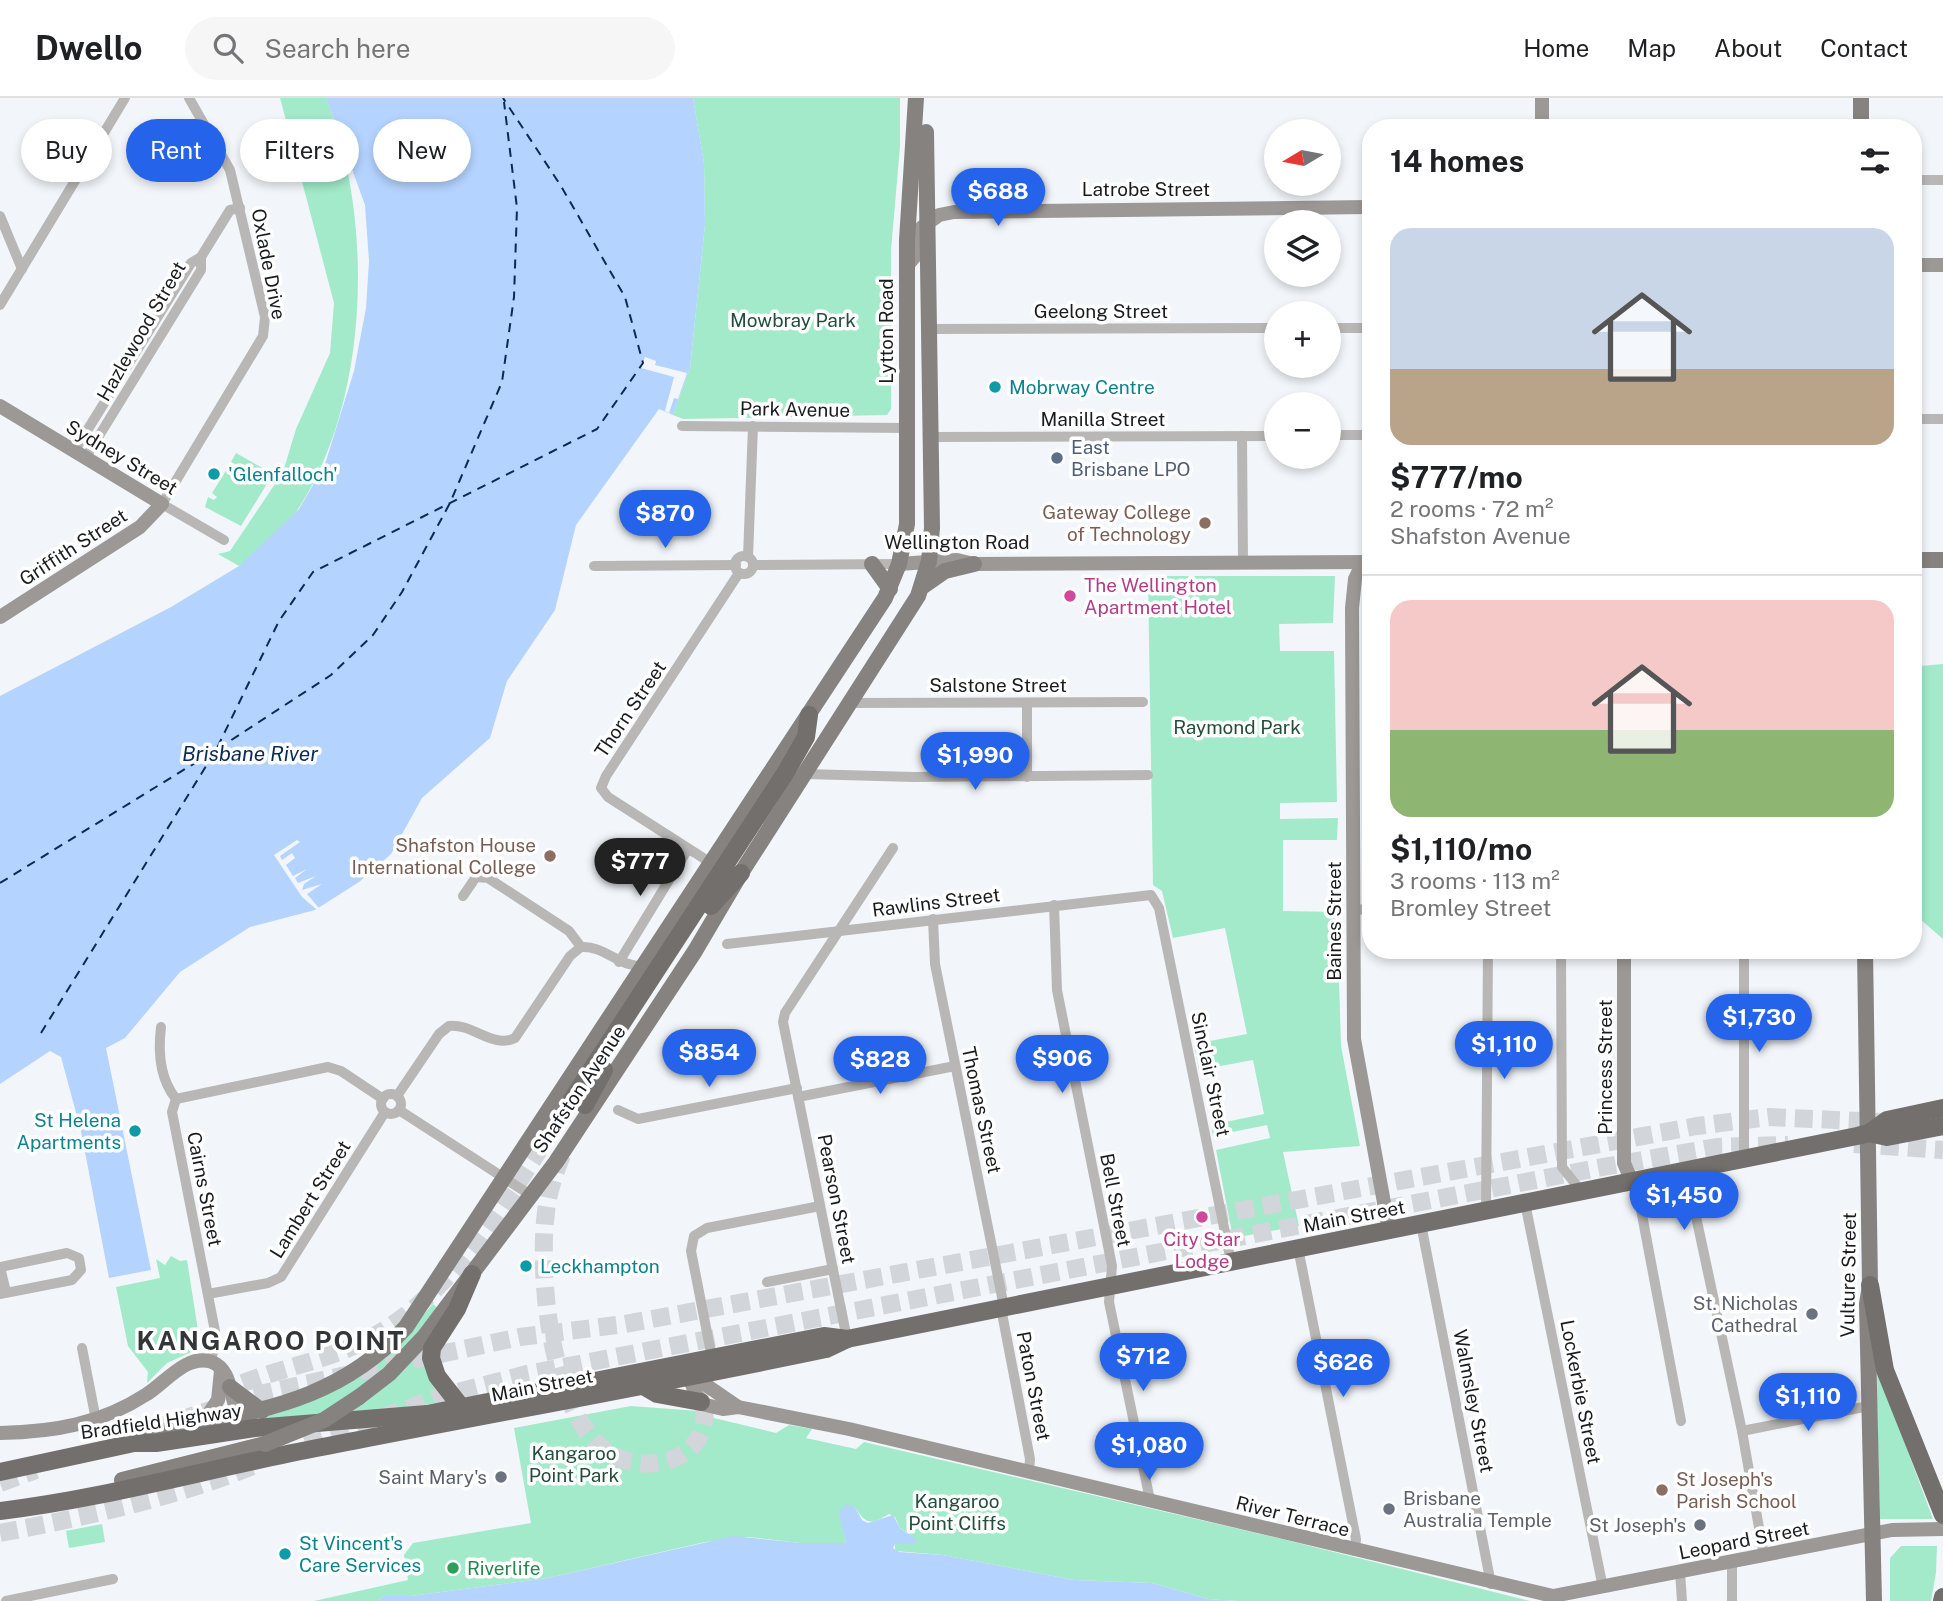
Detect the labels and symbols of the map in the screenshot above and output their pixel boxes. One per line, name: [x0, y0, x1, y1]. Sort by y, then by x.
north arrow: [1264, 119, 1340, 196]
pin: $688: [957, 169, 1039, 228]
street label: Latrobe Street: [1082, 178, 1210, 200]
street label: Oxlade Drive: [247, 207, 291, 321]
street label: Hazlewood Street: [92, 257, 190, 405]
street label: Lytton Road: [875, 278, 897, 384]
street label: Geelong Street: [1034, 300, 1168, 322]
park label: Mowbray Park: [730, 309, 856, 331]
place label: Mobrway Centre: [1009, 376, 1155, 398]
marker: Mobrway Centre: [987, 379, 1003, 395]
street label: Park Avenue: [740, 397, 850, 421]
street label: Manilla Street: [1041, 408, 1165, 430]
street label: Sydney Street: [62, 415, 182, 499]
place label: East Brisbane LPO: [1071, 436, 1191, 480]
marker: East Brisbane LPO: [1049, 450, 1065, 466]
place label: 'Glenfalloch': [228, 463, 338, 485]
marker: 'Glenfalloch': [206, 466, 222, 482]
pin: $870: [624, 490, 706, 550]
place label: Gateway College of Technology: [1042, 501, 1191, 545]
street label: Griffith Street: [15, 504, 131, 590]
marker: Gateway College of Technology: [1197, 515, 1213, 531]
street label: Wellington Road: [884, 531, 1030, 553]
place label: The Wellington Apartment Hotel: [1084, 574, 1232, 618]
marker: The Wellington Apartment Hotel: [1062, 588, 1078, 604]
street label: Thorn Street: [590, 657, 670, 761]
street label: Salstone Street: [929, 674, 1067, 696]
park label: Raymond Park: [1173, 716, 1301, 738]
pin: $1,990: [918, 732, 1032, 792]
water label: Brisbane River: [182, 741, 319, 766]
place label: Shafston House International College: [352, 834, 536, 878]
pin: $777: [599, 838, 681, 898]
marker: Shafston House International College: [542, 848, 558, 864]
street label: Baines Street: [1323, 861, 1345, 981]
street label: Rawlins Street: [871, 883, 1001, 921]
pin: $1,730: [1702, 995, 1816, 1054]
street label: Princess Street: [1594, 999, 1616, 1135]
street label: Sinclair Street: [1187, 1009, 1235, 1139]
street label: Shafston Avenue: [528, 1021, 630, 1157]
pin: $1,110: [1447, 1021, 1561, 1081]
pin: $854: [668, 1030, 750, 1089]
pin: $906: [1021, 1035, 1103, 1095]
pin: $828: [839, 1037, 921, 1096]
street label: Thomas Street: [958, 1044, 1006, 1176]
place label: St Helena Apartments: [17, 1109, 121, 1153]
marker: St Helena Apartments: [127, 1123, 143, 1139]
street label: Cairns Street: [183, 1130, 227, 1248]
street label: Pearson Street: [814, 1132, 860, 1266]
street label: Lambert Street: [265, 1136, 355, 1262]
street label: Bell Street: [1096, 1151, 1136, 1249]
pin: $1,450: [1627, 1172, 1741, 1232]
street label: Main Street: [1301, 1195, 1407, 1237]
marker: City Star Lodge: [1194, 1209, 1210, 1225]
street label: Vulture Street: [1836, 1212, 1860, 1338]
place label: City Star Lodge: [1163, 1228, 1241, 1272]
place label: Leckhampton: [540, 1255, 660, 1277]
marker: Leckhampton: [518, 1258, 534, 1274]
place label: St. Nicholas Cathedral: [1693, 1292, 1798, 1336]
marker: St. Nicholas Cathedral: [1804, 1306, 1820, 1322]
street label: Lockerbie Street: [1556, 1318, 1606, 1466]
district label: KANGAROO POINT: [136, 1325, 406, 1356]
street label: Walmsley Street: [1449, 1327, 1499, 1475]
street label: Paton Street: [1013, 1329, 1055, 1443]
pin: $712: [1102, 1334, 1184, 1393]
pin: $626: [1302, 1340, 1384, 1399]
street label: Main Street: [489, 1364, 595, 1406]
pin: $1,110: [1751, 1374, 1865, 1433]
street label: Bradfield Highway: [79, 1399, 243, 1443]
pin: $1,080: [1092, 1422, 1206, 1482]
park label: Kangaroo Point Park: [529, 1442, 620, 1486]
place label: Saint Mary's: [378, 1466, 487, 1488]
place label: St Joseph's Parish School: [1676, 1468, 1797, 1512]
marker: Saint Mary's: [493, 1469, 509, 1485]
marker: St Joseph's Parish School: [1654, 1482, 1670, 1498]
place label: Brisbane Australia Temple: [1403, 1487, 1552, 1531]
park label: Kangaroo Point Cliffs: [908, 1490, 1006, 1534]
street label: River Terrace: [1234, 1491, 1352, 1541]
marker: Brisbane Australia Temple: [1381, 1501, 1397, 1517]
place label: St Joseph's: [1589, 1514, 1686, 1536]
street label: Leopard Street: [1677, 1517, 1811, 1563]
marker: St Joseph's: [1692, 1517, 1708, 1533]
place label: St Vincent's Care Services: [299, 1532, 421, 1576]
marker: St Vincent's Care Services: [277, 1546, 293, 1562]
place label: Riverlife: [467, 1557, 541, 1579]
marker: Riverlife: [445, 1560, 461, 1576]

